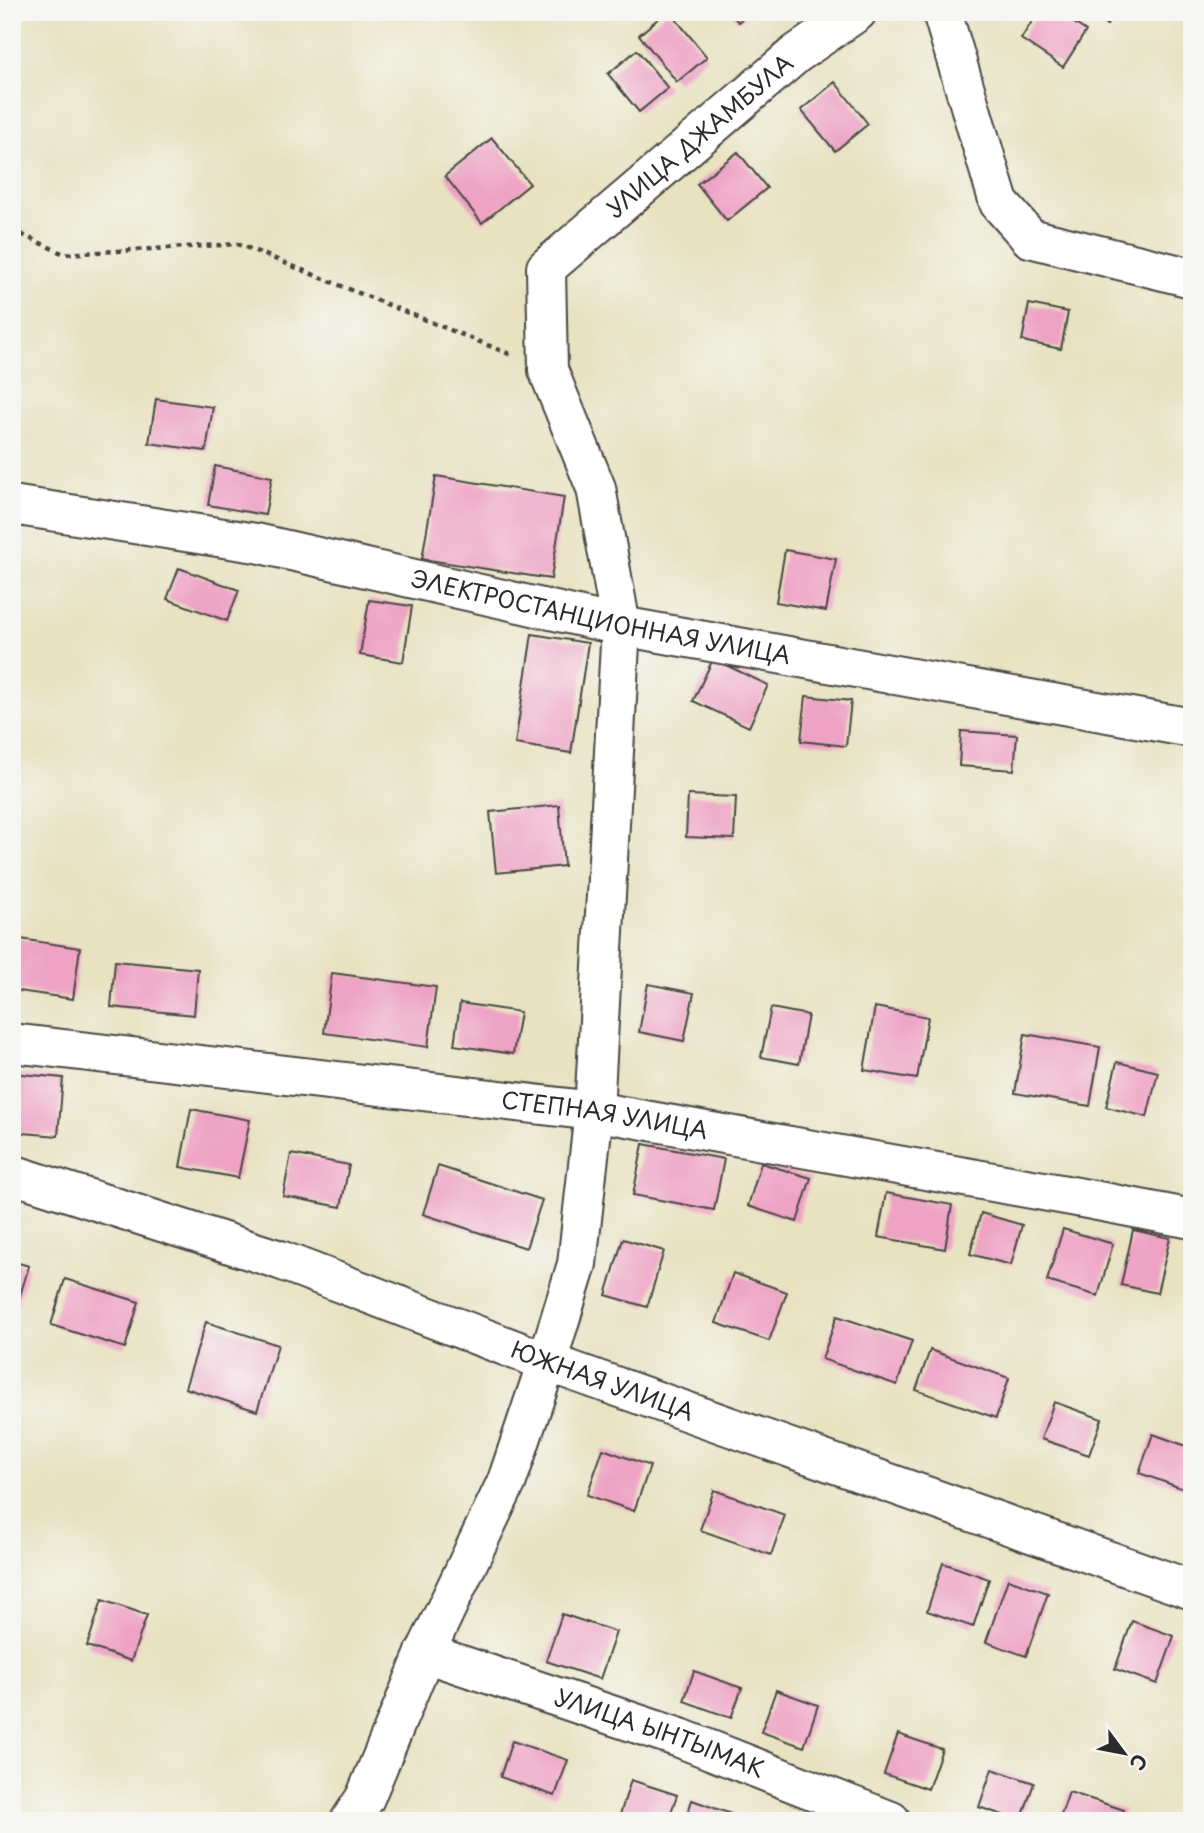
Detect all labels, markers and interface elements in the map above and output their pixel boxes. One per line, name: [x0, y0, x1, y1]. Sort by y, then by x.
street label: УЛИЦА ДЖАМБУЛА: [598, 45, 800, 225]
street label: ЭЛЕКТРОСТАНЦИОННАЯ УЛИЦА: [408, 560, 794, 672]
street label: СТЕПНАЯ УЛИЦА: [499, 1081, 711, 1147]
street label: ЮЖНАЯ УЛИЦА: [507, 1331, 699, 1429]
street label: УЛИЦА ЫНТЫМАК: [551, 1679, 770, 1786]
north arrow: [1088, 1717, 1158, 1787]
text: С: [1124, 1749, 1155, 1776]

